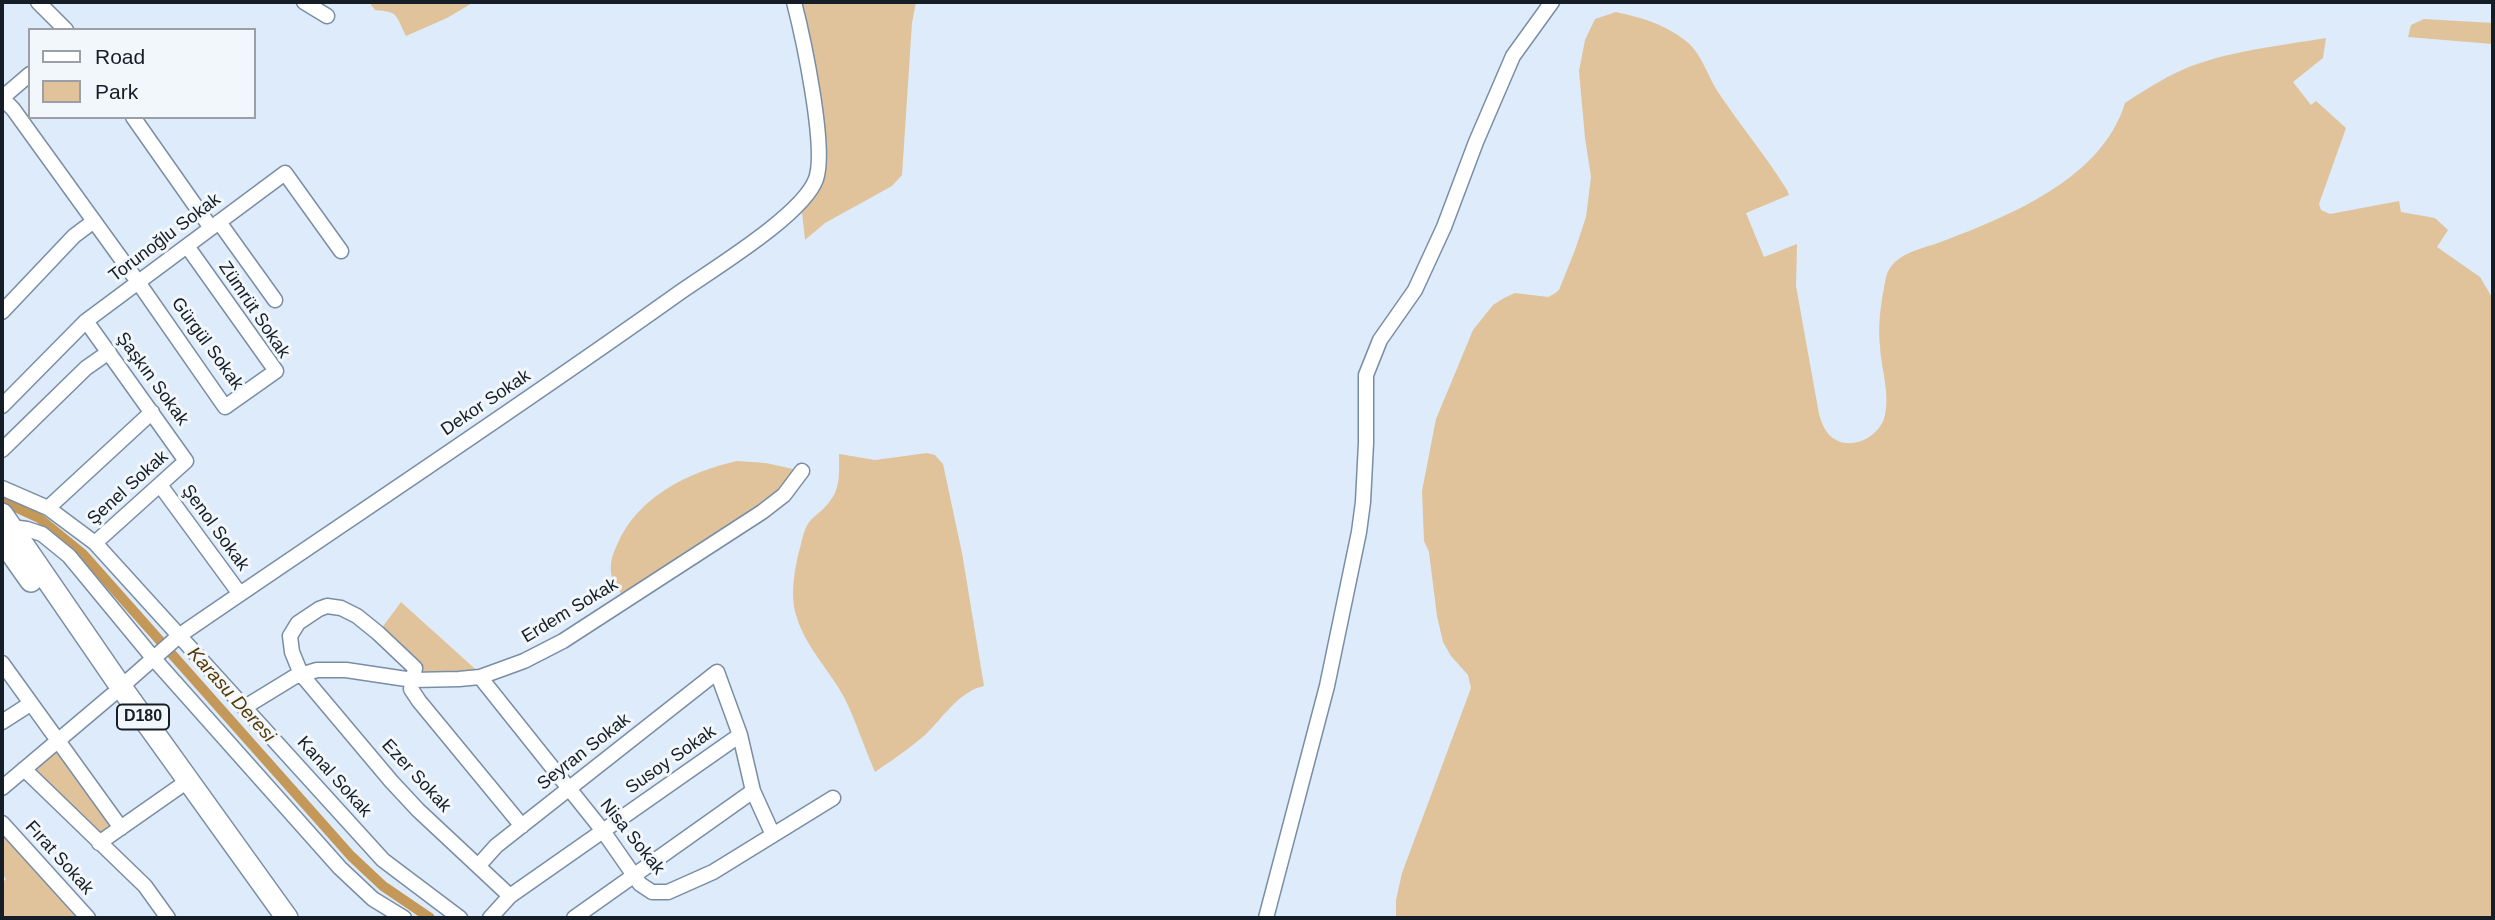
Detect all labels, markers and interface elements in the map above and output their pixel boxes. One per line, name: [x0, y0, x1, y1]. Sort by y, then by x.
legend: [28, 28, 256, 119]
text: Road: [95, 45, 145, 68]
text: Park: [95, 80, 138, 103]
street label: Torunoğlu Sokak: [105, 189, 225, 287]
street label: Zümrüt Sokak: [214, 258, 294, 362]
street label: Gürgül Sokak: [166, 294, 248, 394]
street label: Şaşkın Sokak: [111, 328, 193, 430]
street label: Dekor Sokak: [437, 365, 535, 441]
street label: Şenel Sokak: [83, 446, 173, 530]
street label: Şenol Sokak: [177, 481, 253, 575]
street label: Erdem Sokak: [518, 574, 622, 648]
water label: Karasu Deresi: [182, 643, 280, 747]
road number: D180: [117, 704, 169, 730]
street label: Seyran Sokak: [533, 709, 635, 795]
street label: Susoy Sokak: [622, 721, 720, 799]
street label: Kanal Sokak: [292, 732, 376, 822]
street label: Ezer Sokak: [377, 735, 455, 817]
street label: Nisa Sokak: [595, 795, 669, 879]
street label: Fırat Sokak: [20, 817, 98, 899]

